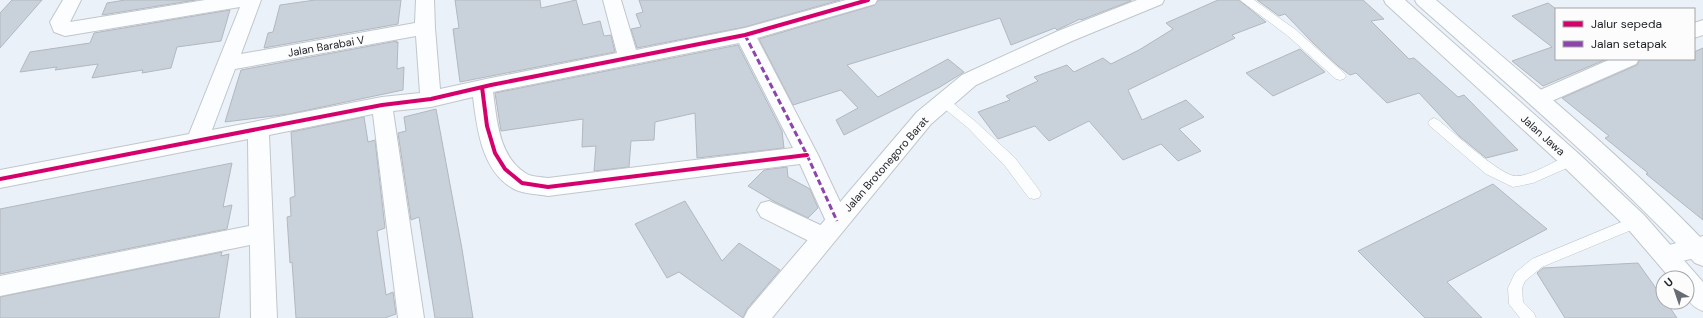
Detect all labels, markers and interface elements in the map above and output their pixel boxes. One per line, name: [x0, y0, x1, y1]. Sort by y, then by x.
legend: [1555, 8, 1695, 60]
text: Jalur sepeda: [1591, 16, 1662, 32]
street label: Jalan Barabai V: [287, 32, 366, 60]
text: Jalan setapak: [1591, 36, 1667, 52]
street label: Jalan Jawa: [1518, 111, 1568, 159]
street label: Jalan Brotonegoro Barat: [841, 113, 931, 215]
north arrow: [1655, 270, 1695, 310]
text: U: [1661, 275, 1676, 290]

